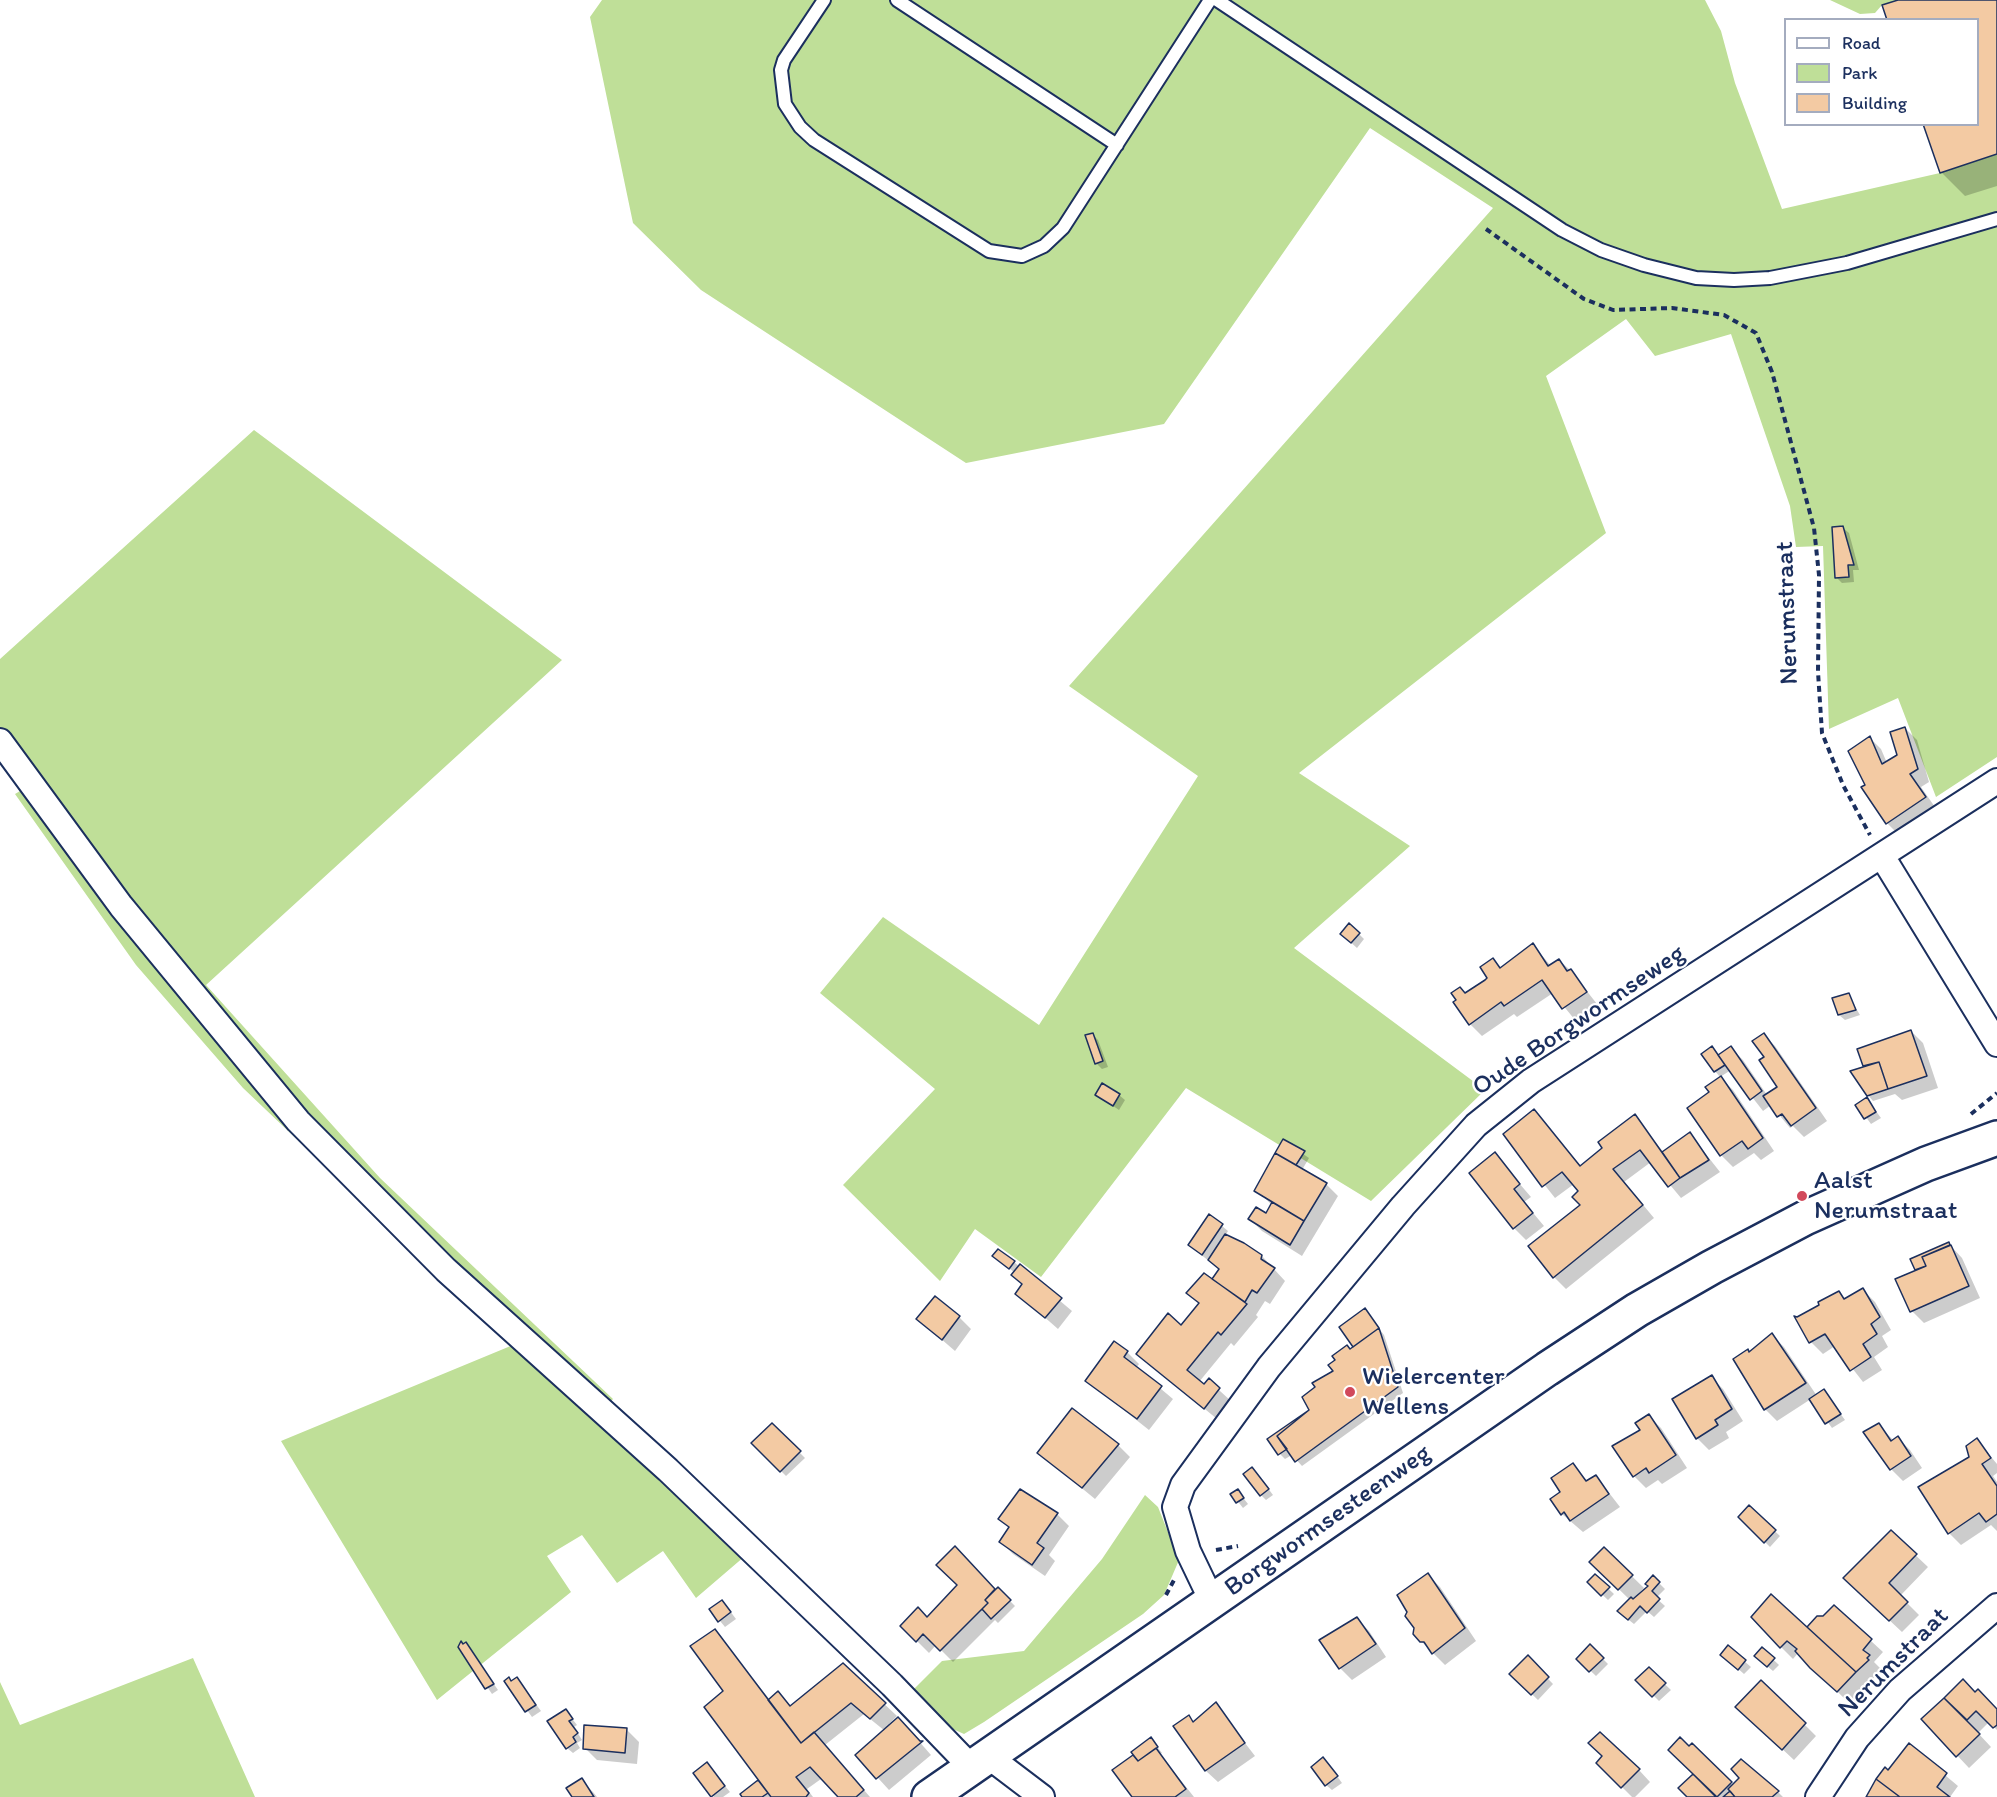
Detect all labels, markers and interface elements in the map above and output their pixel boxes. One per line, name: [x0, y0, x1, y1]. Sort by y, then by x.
legend: [1784, 18, 1979, 126]
text: Road: [1842, 32, 1881, 54]
text: Park: [1842, 62, 1877, 84]
text: Building: [1842, 92, 1907, 114]
street label: Nerumstraat: [1770, 541, 1806, 685]
street label: Oude Borgwormseweg: [1467, 938, 1691, 1104]
place label: Aalst Nerumstraat: [1814, 1165, 1957, 1226]
marker: Aalst Nerumstraat: [1795, 1189, 1809, 1203]
place label: Wielercenter Wellens: [1362, 1361, 1505, 1422]
marker: Wielercenter Wellens: [1343, 1385, 1357, 1399]
street label: Borgwormsesteenweg: [1219, 1438, 1437, 1604]
street label: Nerumstraat: [1832, 1601, 1956, 1725]

